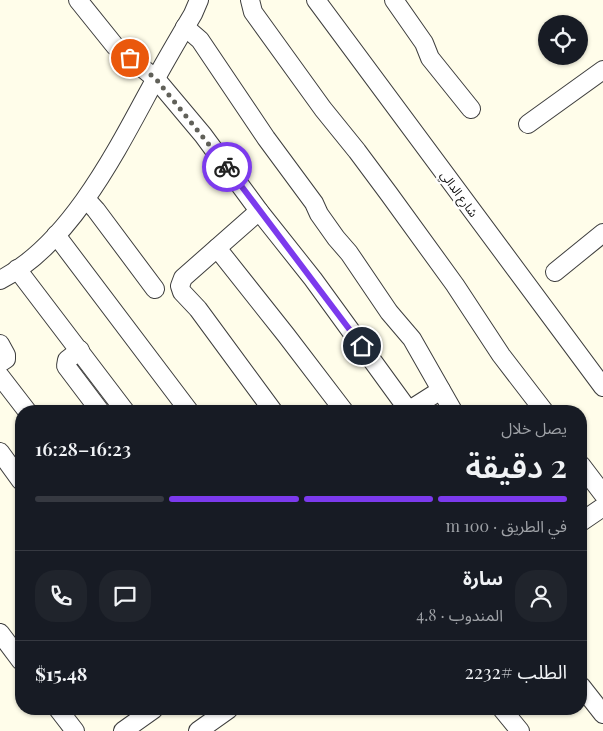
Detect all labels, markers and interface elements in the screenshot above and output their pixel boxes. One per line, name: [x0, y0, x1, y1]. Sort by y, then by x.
map controls: [538, 15, 588, 65]
button: locate: [538, 15, 588, 65]
pin: [109, 37, 151, 79]
icon: bag: [116, 44, 144, 72]
courier: [202, 142, 252, 192]
icon: bike: [213, 153, 241, 181]
street label: شارع الدالي: [435, 167, 482, 221]
pin: [341, 325, 383, 367]
icon: home: [348, 332, 376, 360]
text: يصل خلال: [501, 417, 567, 438]
text: 16:23–16:28: [35, 435, 131, 461]
text: 2 دقيقة: [465, 443, 567, 486]
text: في الطريق · 100 m: [446, 515, 567, 536]
text: سارة: [463, 564, 503, 590]
button: phone: [35, 570, 87, 622]
button: chat: [99, 570, 151, 622]
button: person: [515, 570, 567, 622]
text: المندوب · 4.8: [416, 604, 503, 625]
text: الطلب #2232: [465, 658, 567, 684]
text: $15.48: [35, 660, 88, 686]

